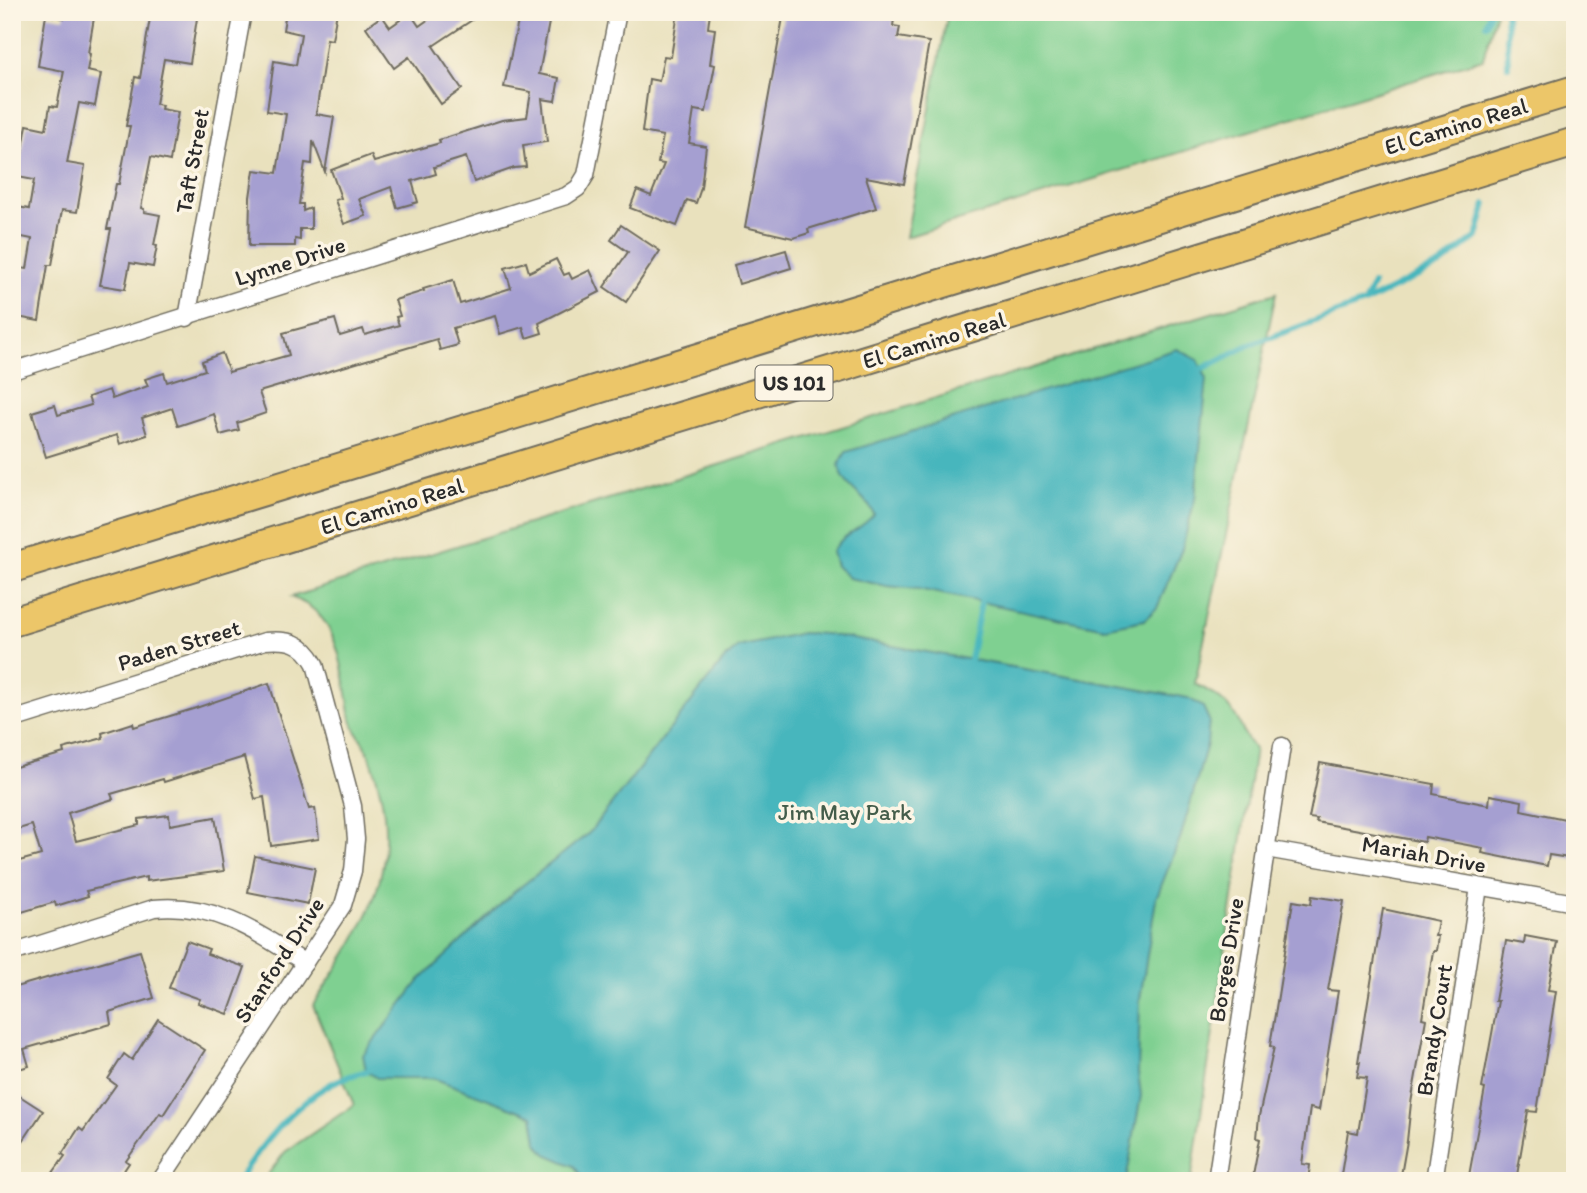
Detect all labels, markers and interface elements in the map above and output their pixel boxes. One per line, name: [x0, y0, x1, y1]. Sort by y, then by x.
street label: El Camino Real: [1381, 91, 1531, 161]
street label: Taft Street: [169, 106, 215, 215]
street label: Lynne Drive: [231, 230, 349, 292]
street label: El Camino Real: [859, 305, 1009, 375]
road number: US 101: [756, 366, 832, 400]
street label: El Camino Real: [317, 471, 467, 541]
street label: Paden Street: [114, 613, 244, 677]
park label: Jim May Park: [778, 798, 912, 826]
street label: Mariah Drive: [1360, 829, 1488, 879]
street label: Stanford Drive: [228, 892, 330, 1028]
street label: Borges Drive: [1202, 896, 1250, 1024]
street label: Brandy Court: [1410, 962, 1458, 1098]

